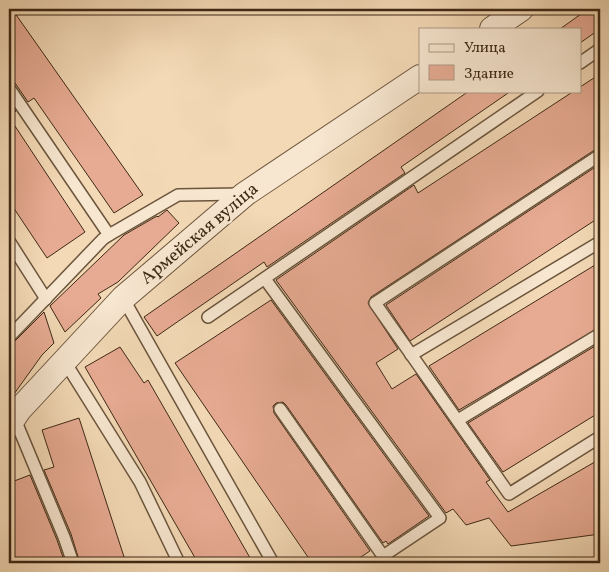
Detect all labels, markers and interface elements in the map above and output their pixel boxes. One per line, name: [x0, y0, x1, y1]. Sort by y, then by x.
legend: [419, 28, 582, 92]
text: Улица: [464, 38, 506, 59]
text: Здание: [464, 64, 514, 85]
street label: Армейская вуліца: [136, 177, 264, 291]

